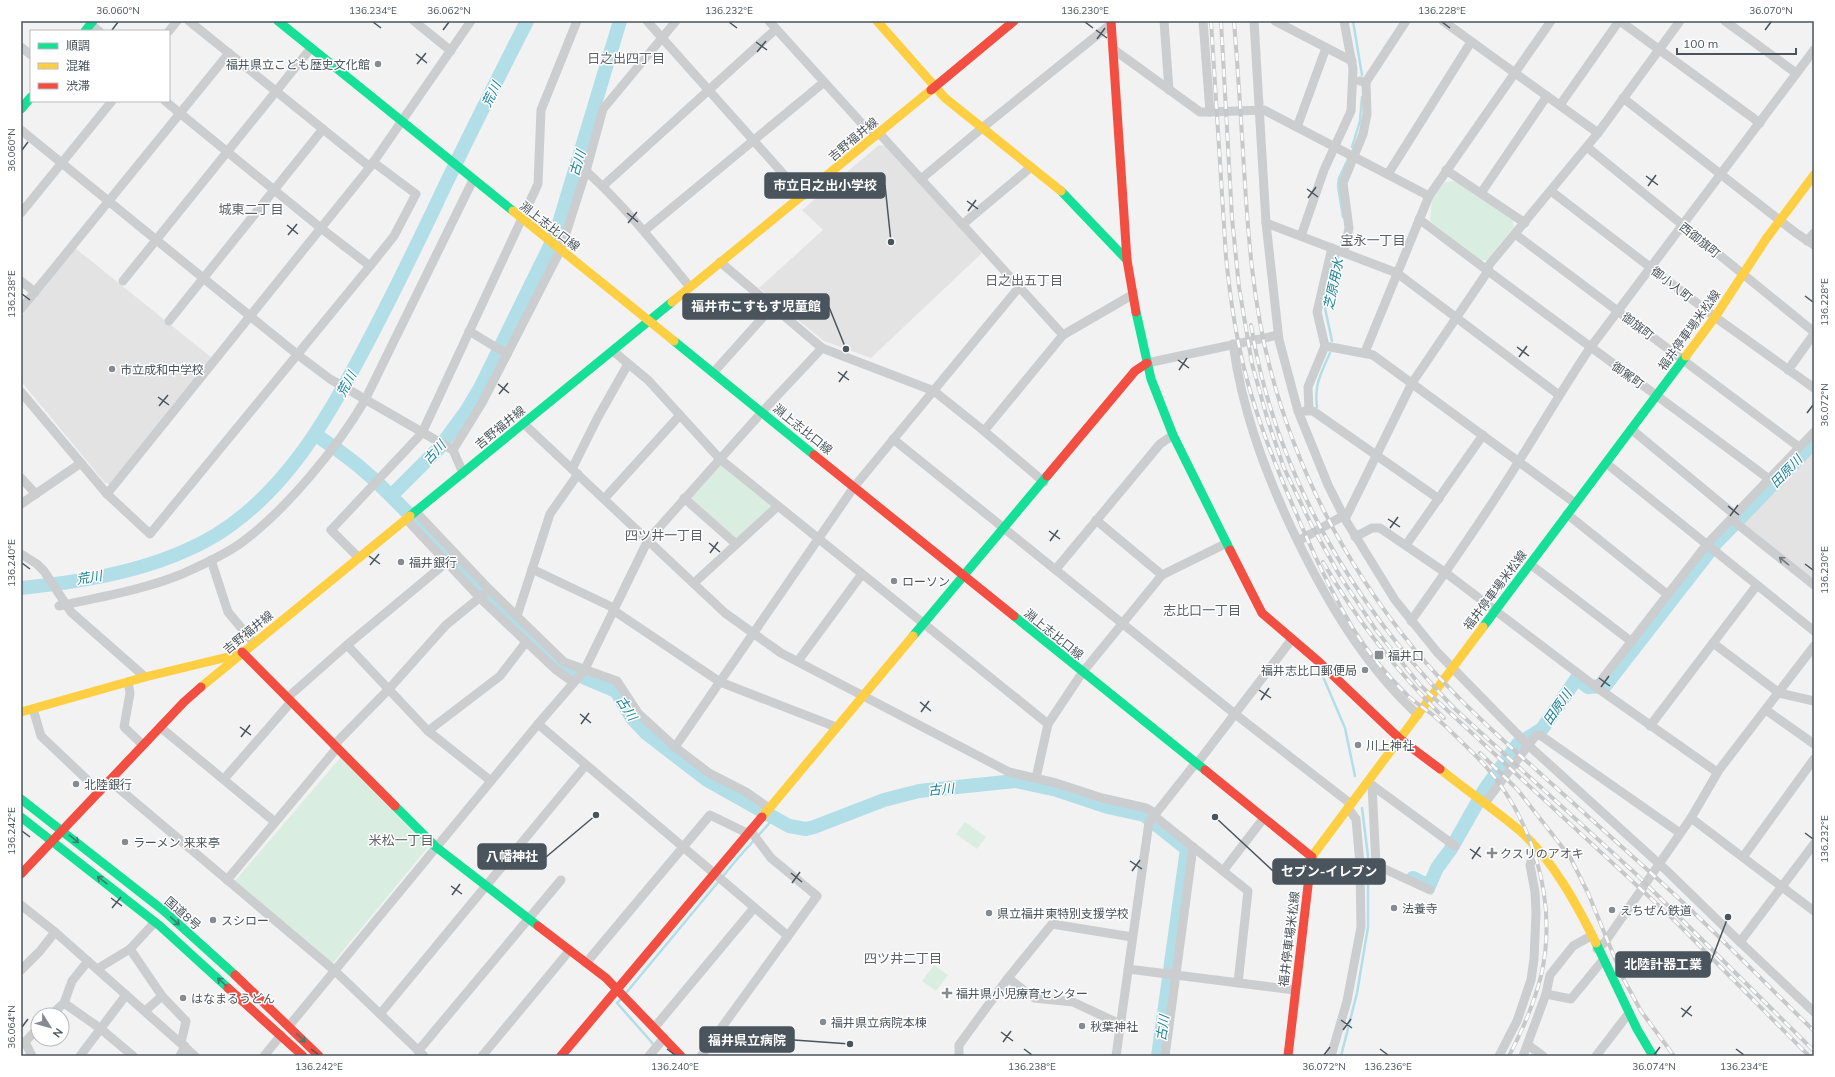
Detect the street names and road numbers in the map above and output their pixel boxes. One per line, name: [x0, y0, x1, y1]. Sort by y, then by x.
street label: 吉野福井線: [825, 114, 881, 164]
street label: 淵上志比口線: [517, 198, 583, 254]
street label: 西御旗町: [1677, 219, 1723, 261]
street label: 御小人町: [1648, 263, 1696, 305]
street label: 福井停車場米松線: [1655, 287, 1723, 373]
street label: 御旗町: [1619, 309, 1657, 343]
street label: 御駕町: [1609, 359, 1647, 391]
street label: 淵上志比口線: [770, 401, 836, 457]
street label: 吉野福井線: [472, 402, 528, 452]
street label: 福井停車場米松線: [1460, 547, 1530, 633]
street label: 淵上志比口線: [1021, 606, 1087, 662]
street label: 吉野福井線: [220, 607, 276, 657]
street label: 福井停車場米松線: [1276, 890, 1302, 988]
street label: 国道8号: [162, 893, 204, 933]

